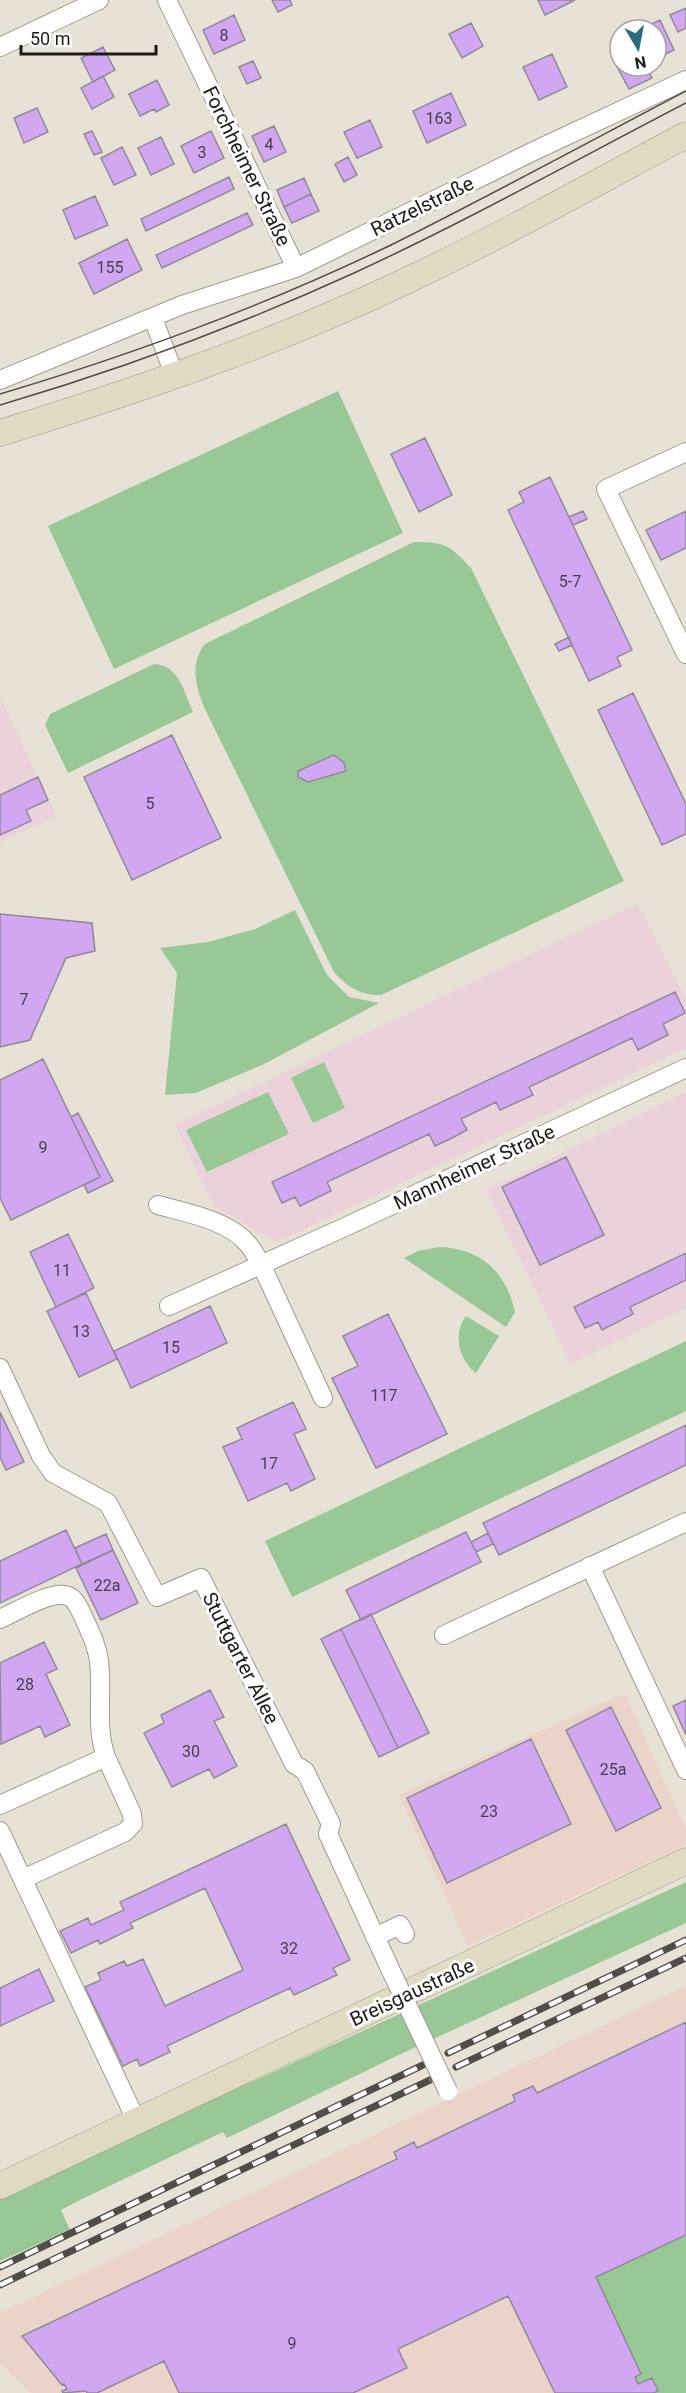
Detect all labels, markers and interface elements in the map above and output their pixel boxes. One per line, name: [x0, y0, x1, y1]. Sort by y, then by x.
scale bar: [21, 18, 156, 56]
north arrow: [608, 18, 668, 78]
house number: 8: [220, 26, 229, 45]
text: 50 m: [30, 28, 70, 49]
text: N: [633, 52, 648, 73]
street label: Forchheimer Straße: [198, 82, 296, 250]
house number: 163: [426, 109, 452, 128]
house number: 4: [265, 135, 274, 154]
house number: 3: [198, 143, 207, 162]
street label: Ratzelstraße: [367, 171, 477, 241]
house number: 155: [97, 258, 123, 277]
house number: 5-7: [559, 572, 581, 591]
house number: 5: [146, 794, 155, 813]
house number: 7: [20, 990, 29, 1009]
street label: Mannheimer Straße: [390, 1119, 558, 1215]
house number: 9: [39, 1138, 48, 1157]
house number: 11: [53, 1261, 71, 1280]
house number: 13: [72, 1322, 90, 1341]
house number: 15: [162, 1338, 180, 1357]
house number: 117: [371, 1386, 397, 1405]
house number: 17: [260, 1454, 278, 1473]
house number: 22a: [94, 1576, 120, 1595]
street label: Stuttgarter Allee: [197, 1588, 285, 1728]
house number: 28: [16, 1675, 34, 1694]
house number: 30: [182, 1742, 200, 1761]
house number: 25a: [600, 1760, 626, 1779]
house number: 23: [480, 1802, 498, 1821]
house number: 32: [280, 1939, 298, 1958]
street label: Breisgaustraße: [346, 1953, 478, 2031]
house number: 9: [288, 2334, 297, 2353]

